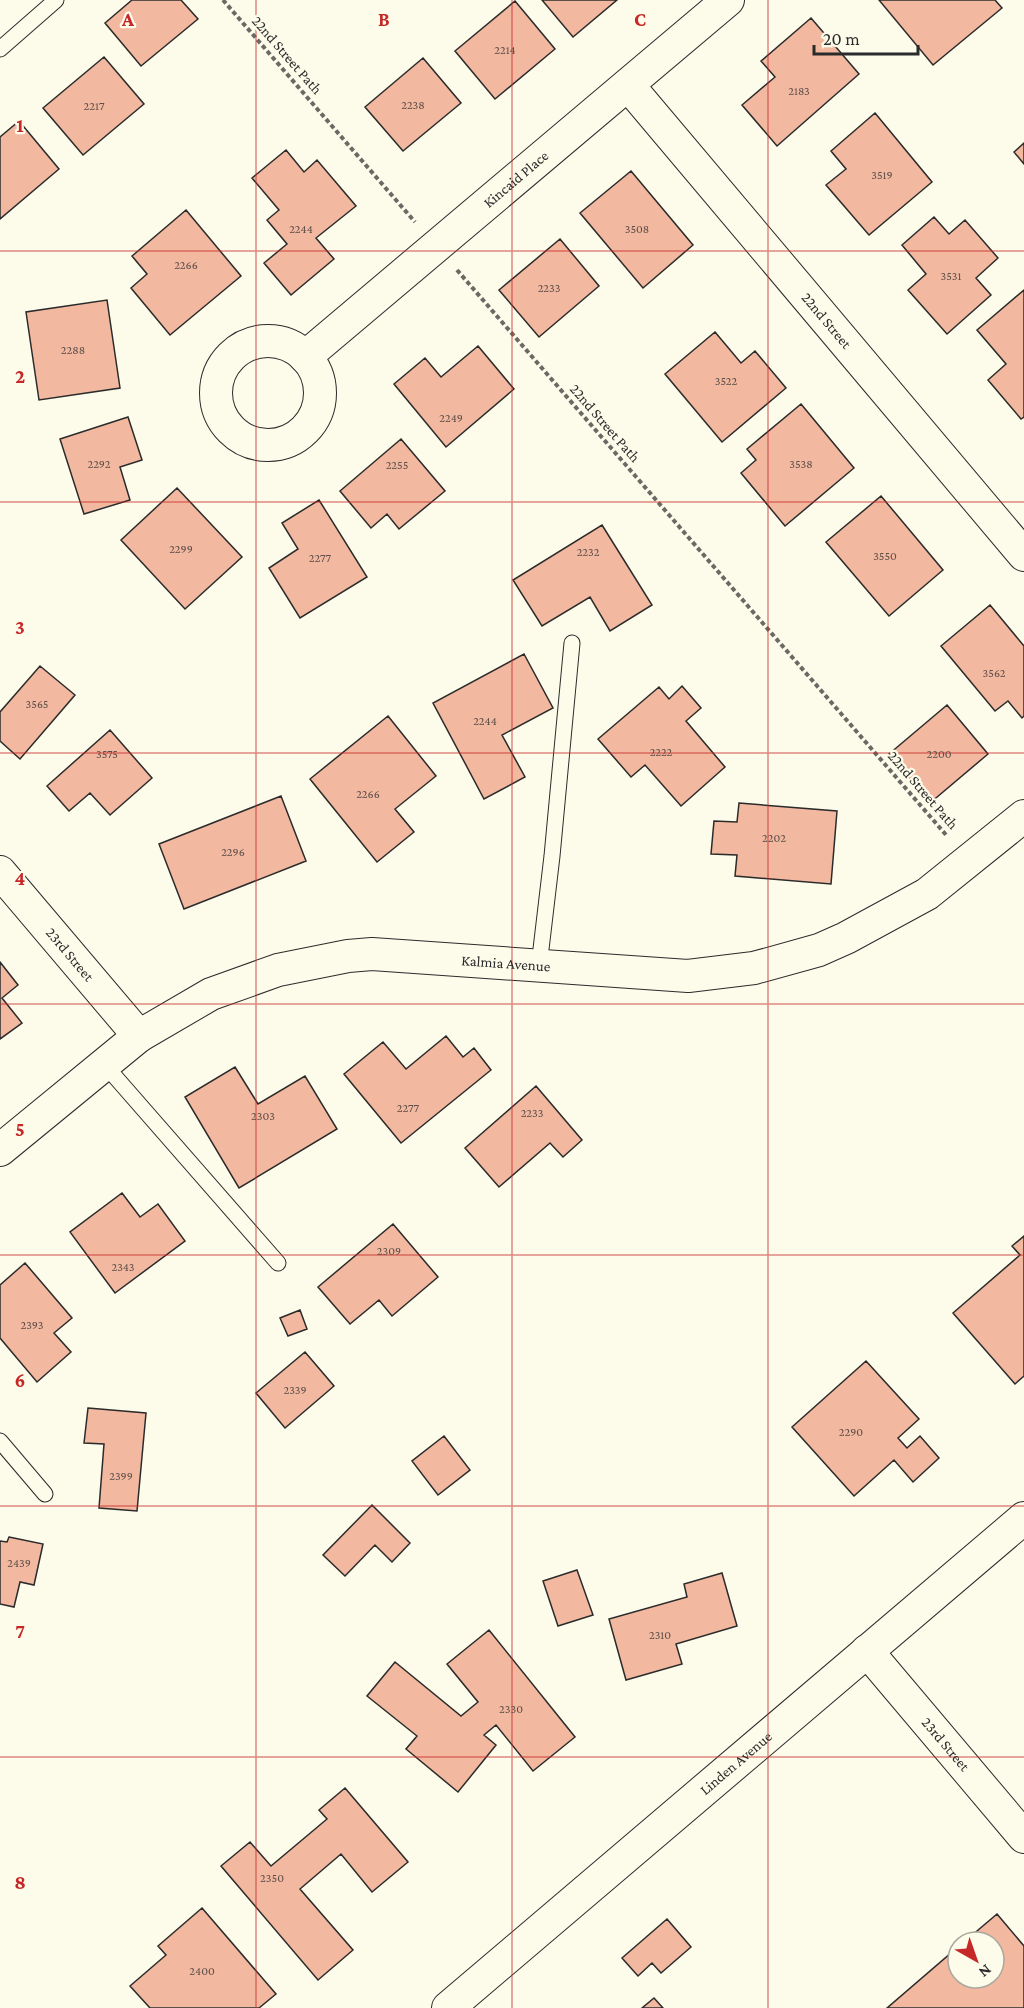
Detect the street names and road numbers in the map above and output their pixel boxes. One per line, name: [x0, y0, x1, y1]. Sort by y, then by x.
street label: 22nd Street Path: [249, 13, 325, 97]
street label: Kincaid Place: [480, 147, 552, 211]
street label: 22nd Street: [798, 289, 855, 353]
street label: 22nd Street Path: [567, 381, 643, 465]
street label: 22nd Street Path: [885, 748, 961, 832]
street label: 23rd Street: [43, 924, 98, 985]
street label: Kalmia Avenue: [461, 952, 551, 974]
street label: 23rd Street: [919, 1714, 973, 1775]
street label: Linden Avenue: [697, 1728, 775, 1798]

